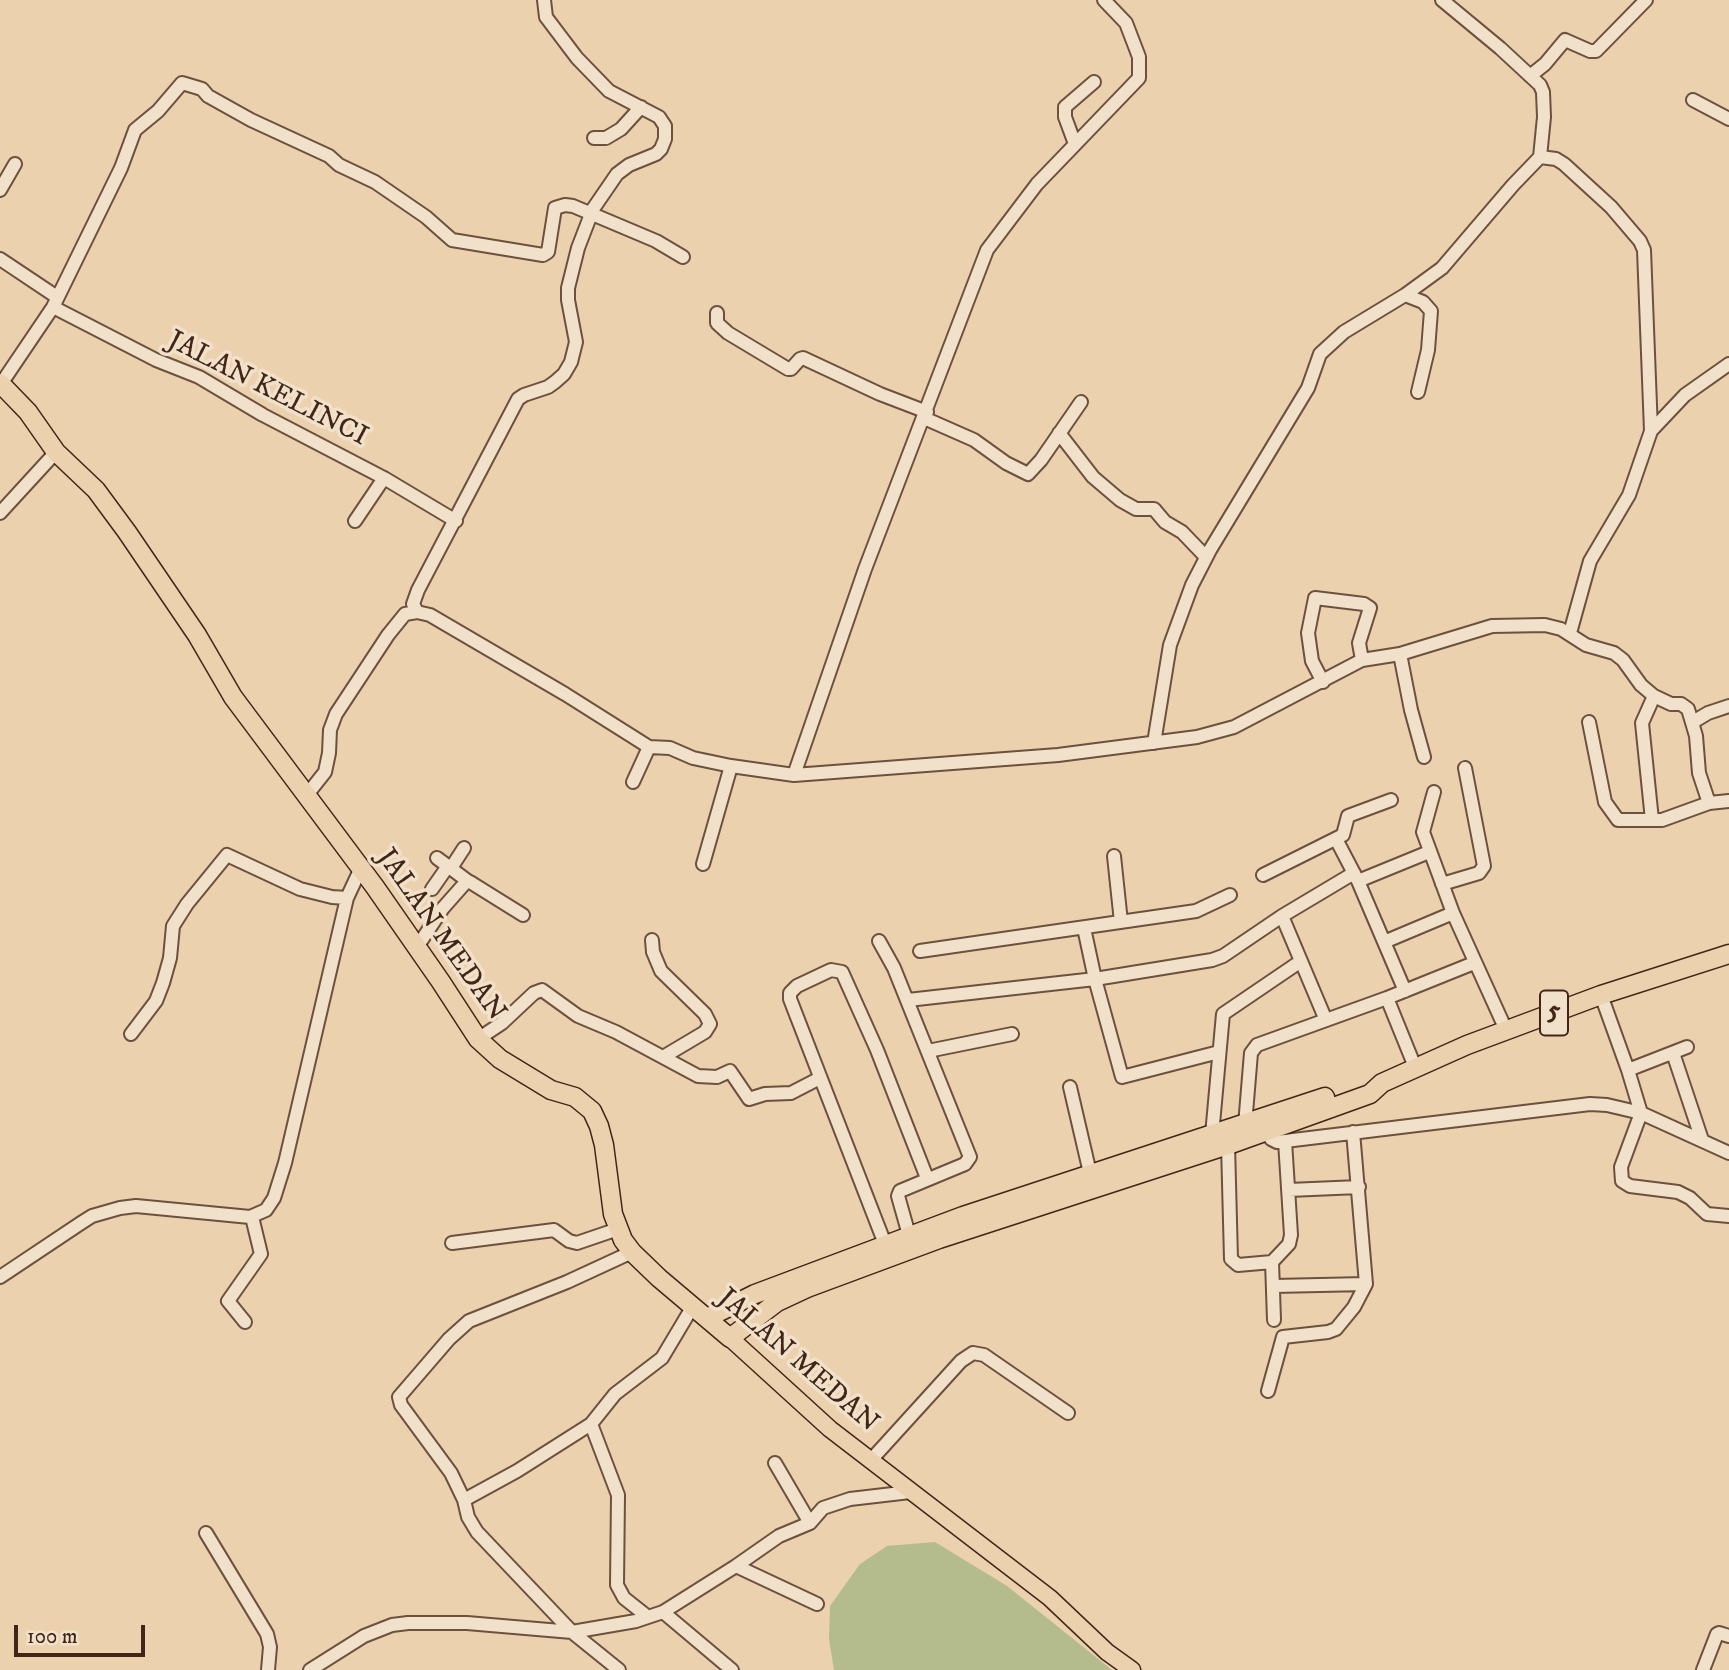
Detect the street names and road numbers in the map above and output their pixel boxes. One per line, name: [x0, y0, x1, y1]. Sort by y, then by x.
street label: JALAN KELINCI: [161, 325, 373, 455]
street label: JALAN MEDAN: [368, 843, 512, 1029]
road number: 5: [1540, 990, 1568, 1036]
street label: JALAN MEDAN: [709, 1283, 885, 1441]

